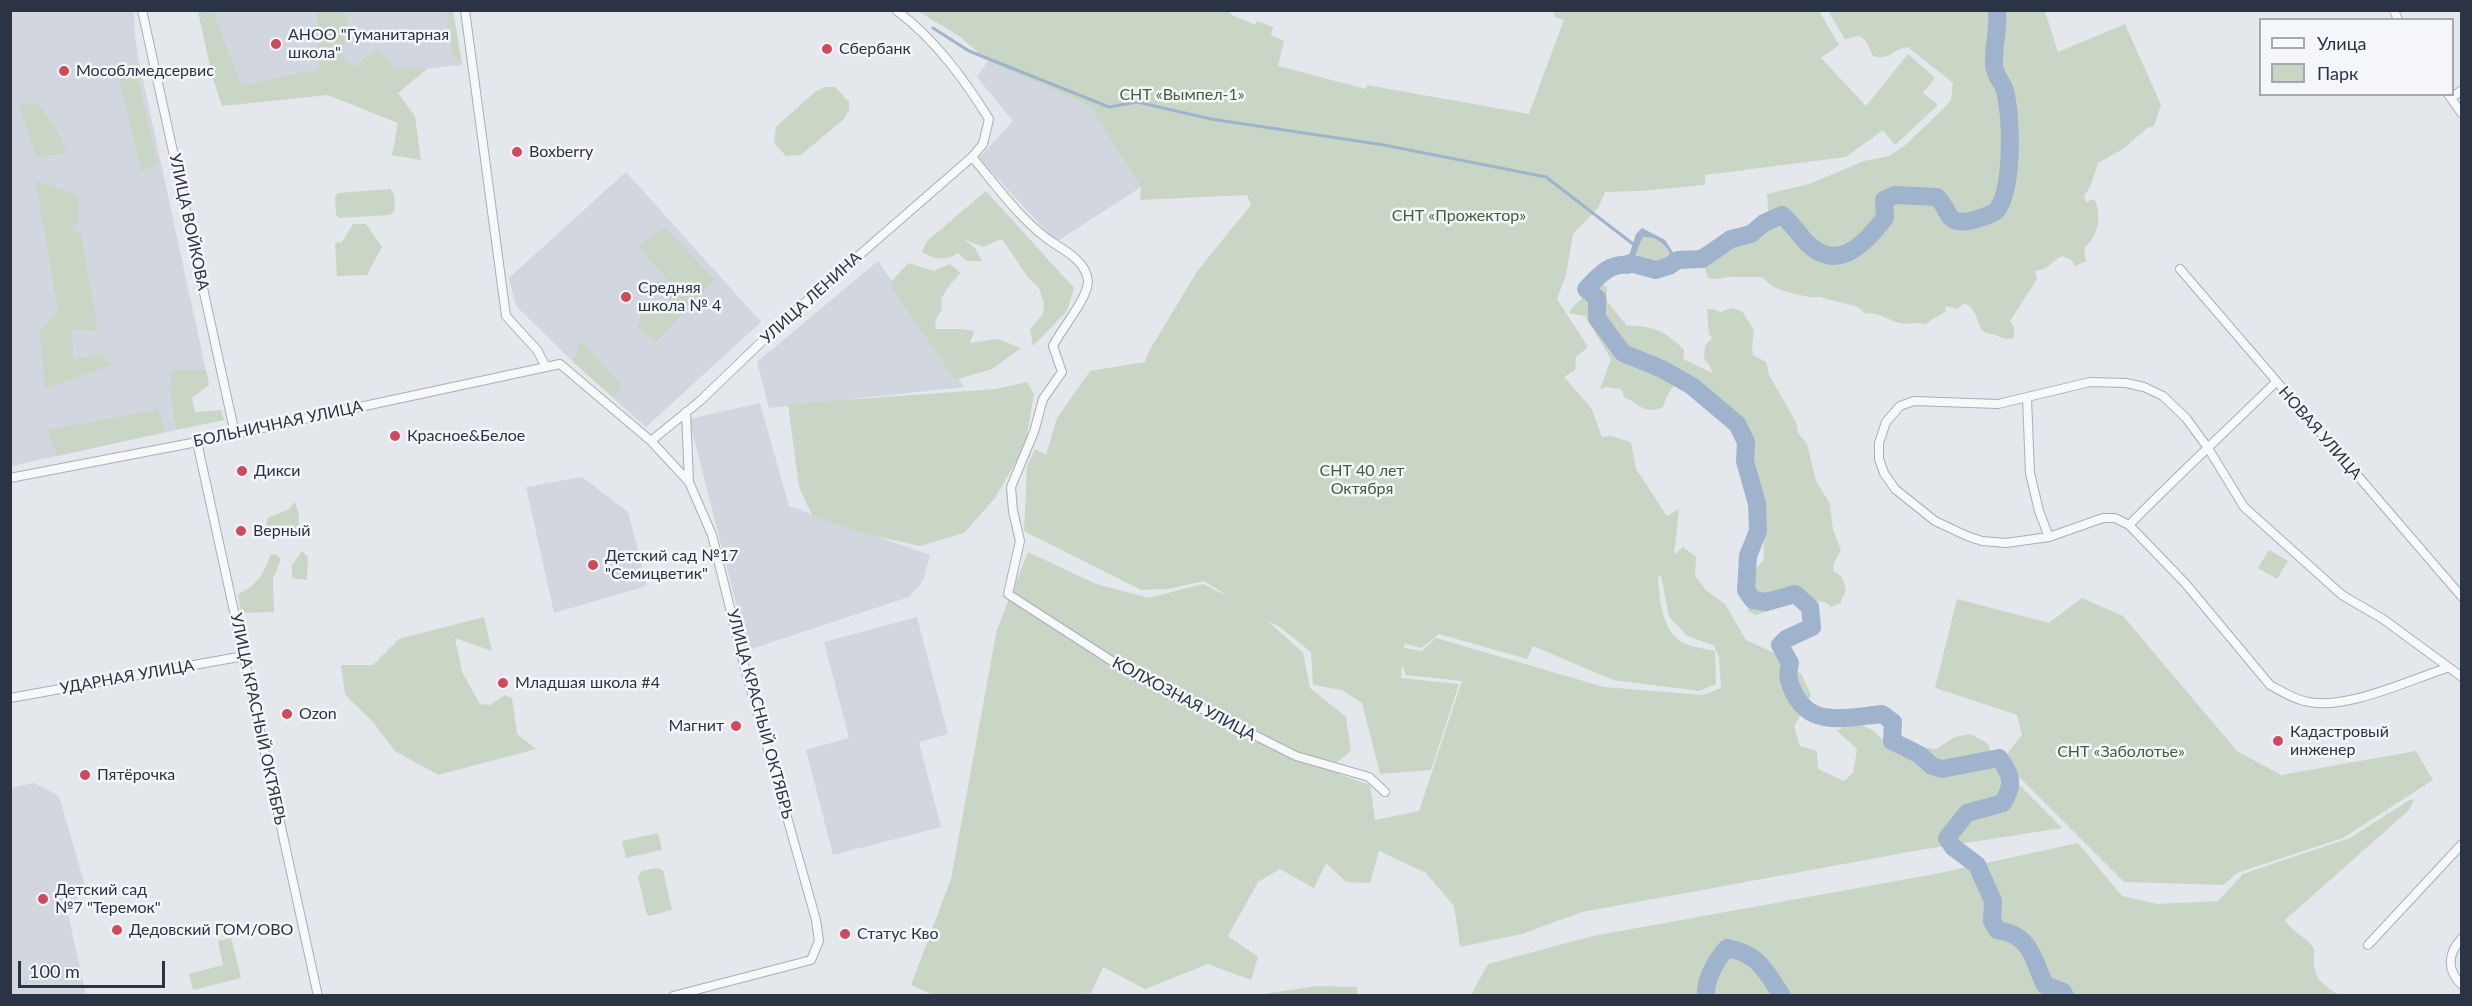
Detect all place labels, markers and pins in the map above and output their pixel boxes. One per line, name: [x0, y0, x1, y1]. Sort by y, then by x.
place label: АНОО "Гуманитарная школа": [288, 25, 449, 63]
marker: АНОО "Гуманитарная школа": [269, 37, 283, 51]
place label: Сбербанк: [839, 39, 911, 59]
marker: Сбербанк: [820, 42, 834, 56]
place label: Мособлмедсервис: [76, 61, 214, 81]
marker: Мособлмедсервис: [57, 64, 71, 78]
place label: Boxberry: [529, 142, 593, 162]
marker: Boxberry: [510, 145, 524, 159]
place label: Средняя школа № 4: [638, 278, 721, 316]
marker: Средняя школа № 4: [619, 290, 633, 304]
place label: Красное&Белое: [407, 426, 525, 446]
marker: Красное&Белое: [388, 429, 402, 443]
place label: Дикси: [254, 461, 300, 481]
marker: Дикси: [235, 464, 249, 478]
place label: Верный: [253, 521, 310, 541]
marker: Верный: [234, 524, 248, 538]
place label: Детский сад №17 "Семицветик": [605, 546, 738, 584]
marker: Детский сад №17 "Семицветик": [586, 558, 600, 572]
place label: Младшая школа #4: [515, 673, 660, 693]
marker: Младшая школа #4: [496, 676, 510, 690]
place label: Ozon: [299, 704, 337, 724]
marker: Ozon: [280, 707, 294, 721]
place label: Магнит: [669, 716, 724, 736]
marker: Магнит: [729, 719, 743, 733]
place label: Кадастровый инженер: [2290, 722, 2389, 760]
marker: Кадастровый инженер: [2271, 734, 2285, 748]
place label: Пятёрочка: [97, 765, 175, 785]
marker: Пятёрочка: [78, 768, 92, 782]
place label: Детский сад №7 "Теремок": [55, 880, 161, 918]
marker: Детский сад №7 "Теремок": [36, 892, 50, 906]
place label: Дедовский ГОМ/ОВО: [129, 920, 293, 940]
marker: Дедовский ГОМ/ОВО: [110, 923, 124, 937]
place label: Статус Кво: [857, 924, 939, 944]
marker: Статус Кво: [838, 927, 852, 941]

